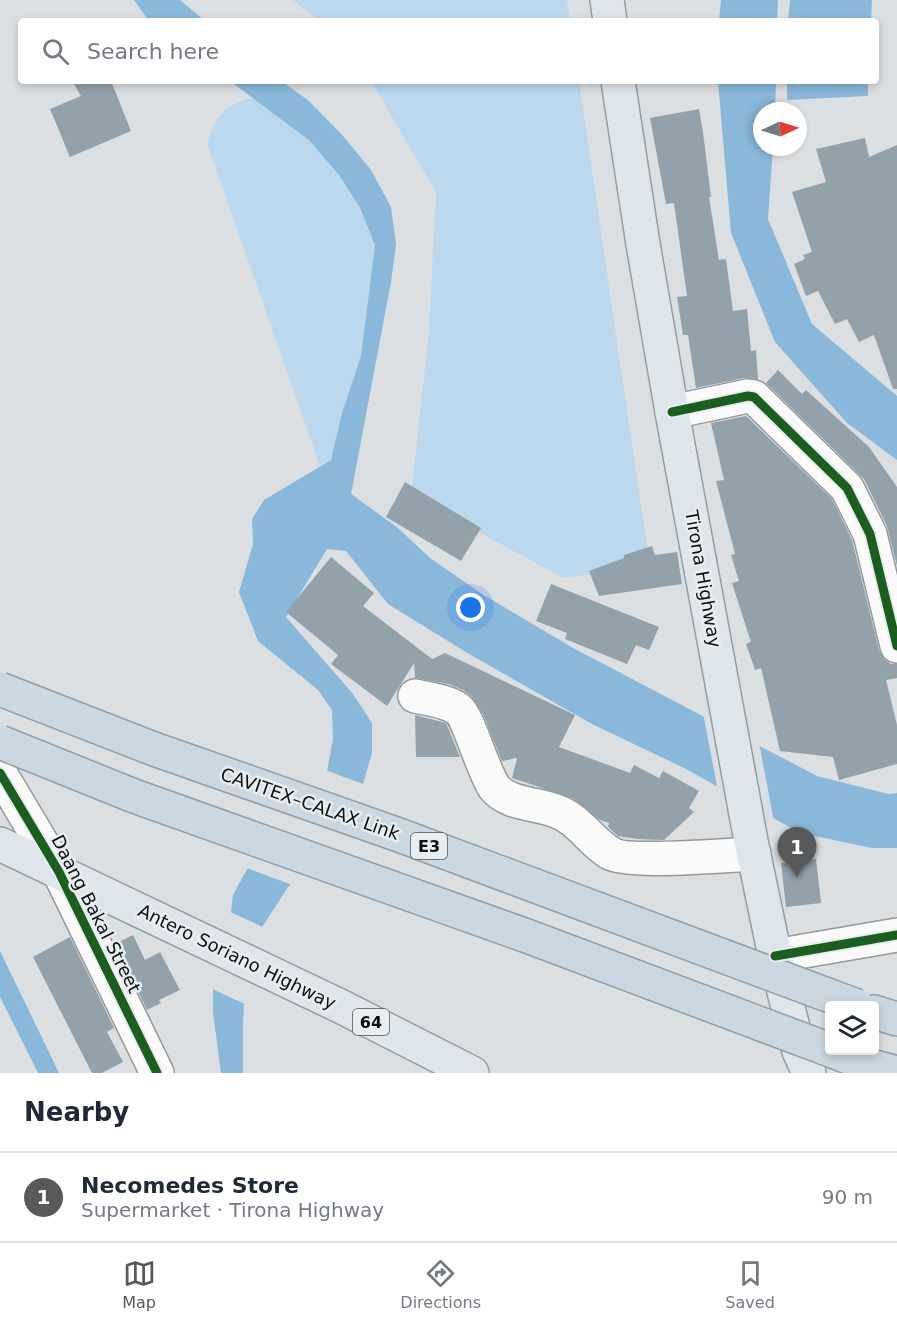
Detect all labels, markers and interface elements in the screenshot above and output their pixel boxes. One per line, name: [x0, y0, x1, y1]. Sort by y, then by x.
search box: [18, 18, 879, 84]
icon: search: [39, 35, 72, 68]
text: Search here: [87, 39, 219, 64]
north arrow: [753, 102, 807, 156]
street label: Tirona Highway: [681, 507, 726, 650]
your location: [456, 593, 485, 622]
street label: CAVITEX–CALAX Link: [218, 763, 403, 844]
pin: 1: [778, 828, 816, 877]
street label: Daang Bakal Street: [47, 831, 145, 996]
road number: E3: [411, 833, 447, 859]
street label: Antero Soriano Highway: [135, 899, 340, 1014]
map controls: [825, 1001, 879, 1055]
button: layers: [825, 1001, 879, 1055]
road number: 64: [353, 1009, 389, 1035]
text: Nearby: [24, 1097, 129, 1127]
text: Necomedes Store: [81, 1173, 299, 1198]
text: 1: [37, 1185, 50, 1209]
text: 90 m: [822, 1185, 873, 1209]
text: Supermarket · Tirona Highway: [81, 1198, 384, 1222]
tab: Map: [122, 1257, 156, 1312]
tab: Directions: [400, 1257, 481, 1312]
tab: Saved: [725, 1257, 775, 1312]

